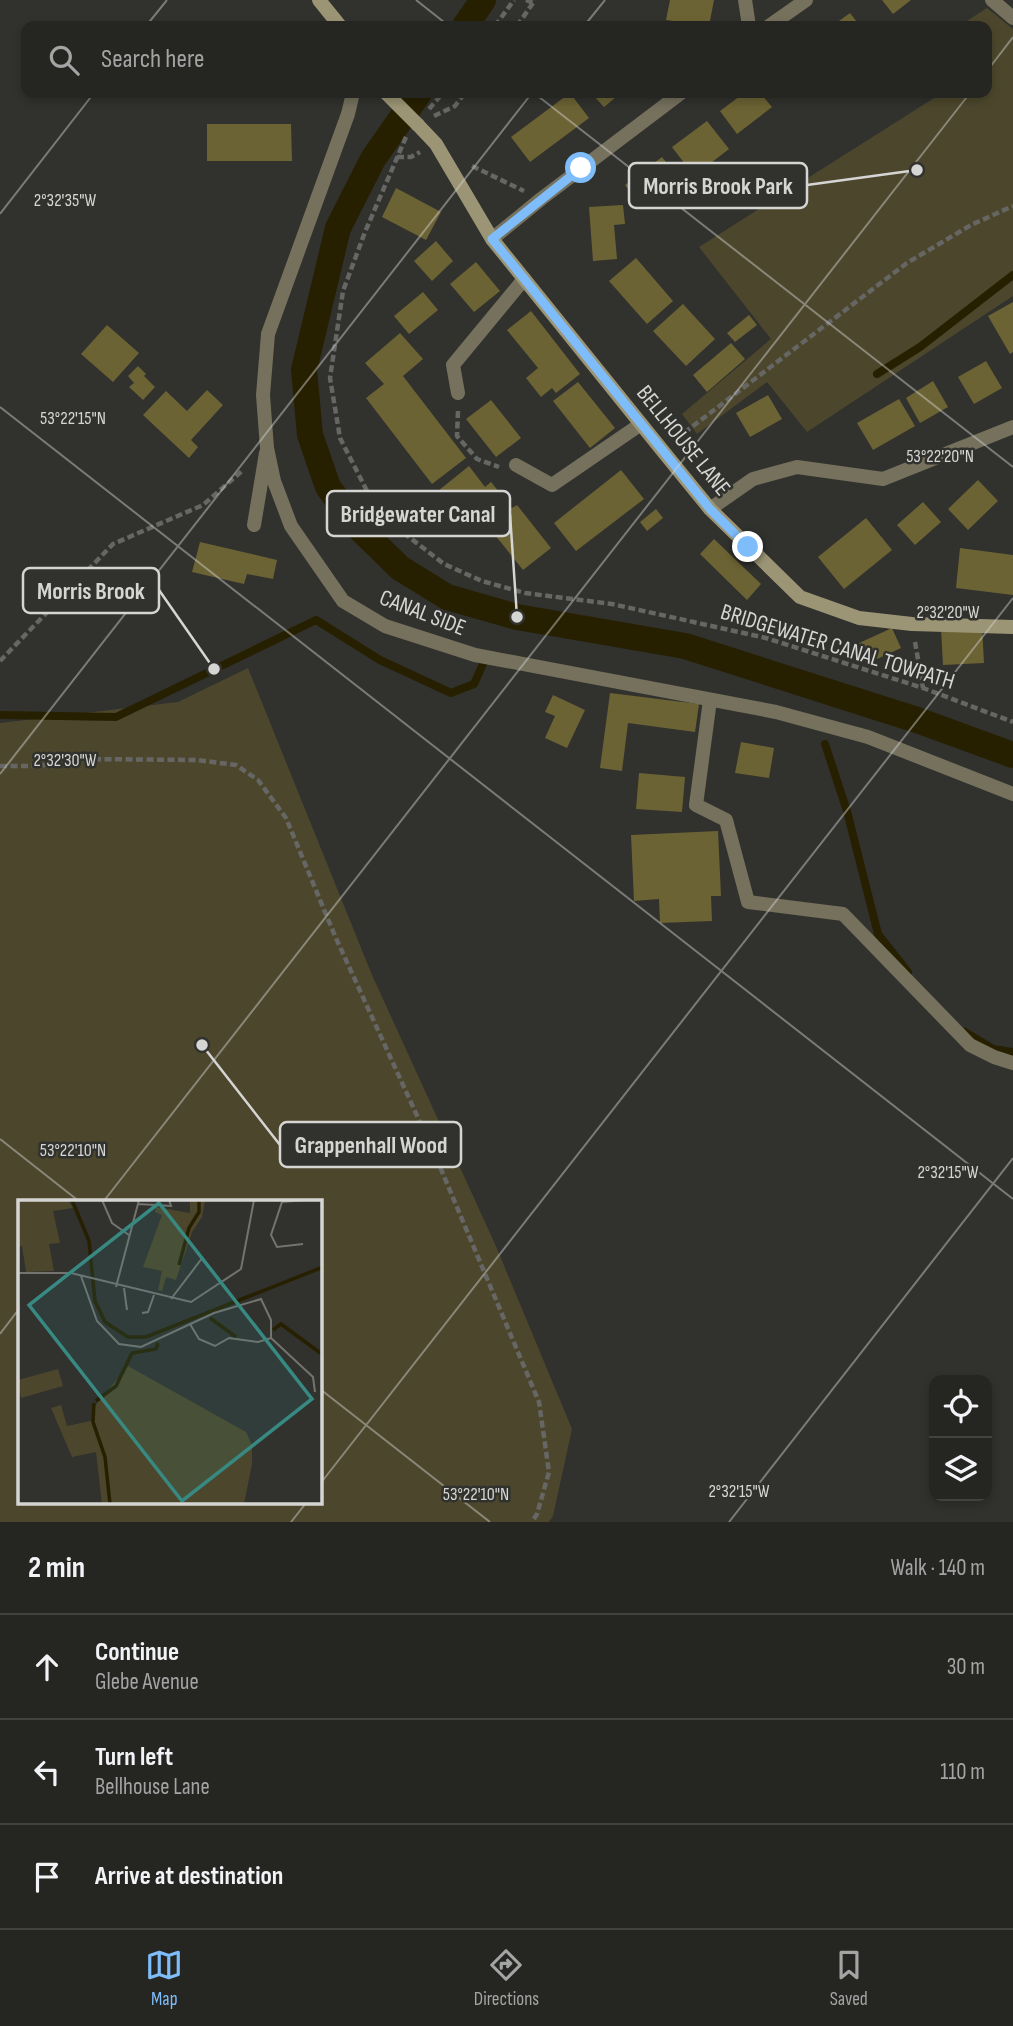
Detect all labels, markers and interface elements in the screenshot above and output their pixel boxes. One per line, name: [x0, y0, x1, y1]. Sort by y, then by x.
search box: [21, 21, 992, 98]
icon: search: [45, 41, 83, 79]
text: Search here: [101, 44, 204, 75]
route start: [565, 152, 596, 183]
callout: Morris Brook Park: [629, 163, 807, 208]
text: Morris Brook Park: [643, 172, 793, 201]
text: 2°32'35"W: [34, 190, 96, 211]
street label: BELLHOUSE LANE: [630, 380, 736, 501]
text: 53°22'15"N: [40, 408, 106, 429]
text: 53°22'20"N: [906, 446, 974, 467]
callout: Bridgewater Canal: [327, 491, 510, 536]
text: Bridgewater Canal: [341, 500, 495, 529]
route end: [732, 531, 763, 562]
callout: Morris Brook: [23, 568, 159, 613]
text: Morris Brook: [37, 577, 145, 606]
street label: CANAL SIDE: [376, 584, 470, 642]
street label: BRIDGEWATER CANAL TOWPATH: [717, 598, 958, 696]
text: 2°32'20"W: [917, 602, 980, 623]
text: 2°32'30"W: [33, 750, 97, 771]
callout: Grappenhall Wood: [280, 1122, 461, 1167]
text: Grappenhall Wood: [295, 1131, 447, 1160]
text: 53°22'10"N: [40, 1140, 106, 1161]
text: 2°32'15"W: [917, 1162, 979, 1183]
inset map: [18, 1200, 322, 1504]
map controls: [929, 1375, 992, 1501]
button: locate: [929, 1375, 992, 1438]
button: layers: [929, 1438, 992, 1501]
text: 2°32'15"W: [708, 1481, 770, 1502]
text: 53°22'10"N: [443, 1484, 509, 1505]
text: 2 min: [28, 1550, 85, 1586]
text: Walk · 140 m: [890, 1554, 985, 1582]
text: Continue: [95, 1637, 179, 1668]
icon: ahead: [28, 1648, 66, 1686]
text: 30 m: [947, 1653, 985, 1681]
text: Glebe Avenue: [95, 1668, 199, 1696]
text: Turn left: [95, 1742, 173, 1773]
icon: left: [28, 1753, 66, 1791]
text: 110 m: [940, 1758, 985, 1786]
text: Bellhouse Lane: [95, 1773, 210, 1801]
icon: arrive: [28, 1858, 66, 1896]
text: Arrive at destination: [95, 1861, 283, 1892]
tab: Map: [145, 1946, 183, 2011]
tab: Directions: [474, 1946, 539, 2011]
tab: Saved: [830, 1946, 868, 2011]

